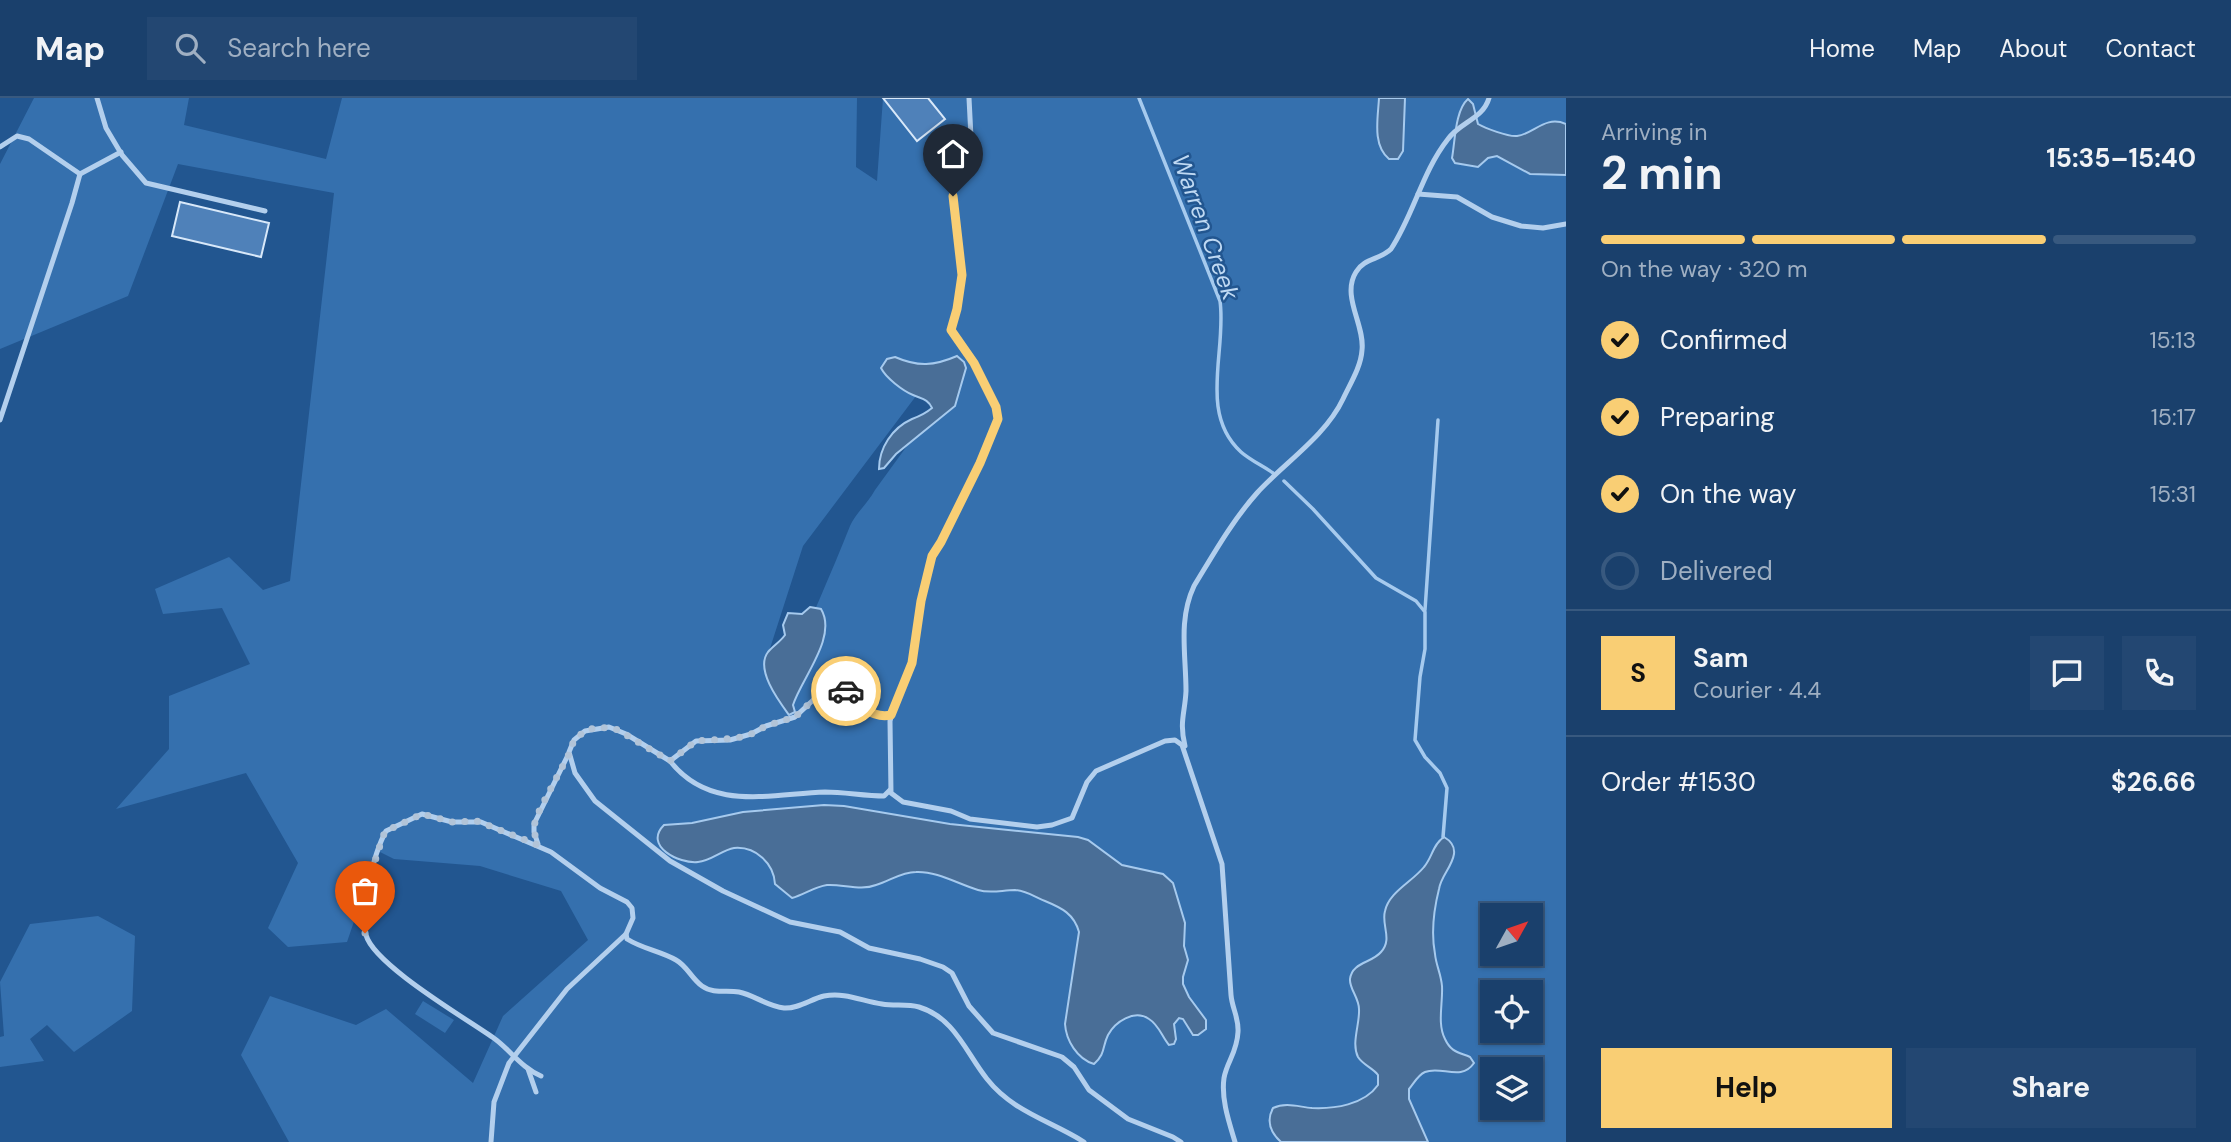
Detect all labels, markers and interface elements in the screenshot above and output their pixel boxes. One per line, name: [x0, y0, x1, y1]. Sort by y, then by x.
search box: [147, 17, 637, 80]
text: Map: [35, 27, 105, 70]
icon: search: [171, 29, 209, 67]
text: Search here: [227, 31, 371, 65]
text: Home: [1809, 33, 1875, 64]
text: Map: [1913, 33, 1961, 64]
text: About: [1999, 33, 2068, 64]
text: Contact: [2106, 33, 2196, 64]
text: Arriving in: [1601, 117, 1707, 147]
pin: [923, 124, 983, 196]
icon: home: [934, 135, 972, 173]
text: 15:35–15:40: [2046, 141, 2196, 175]
text: 2 min: [1601, 143, 1723, 203]
water label: Warren Creek: [1165, 150, 1247, 305]
text: On the way · 320 m: [1601, 254, 1807, 284]
icon: check: [1601, 321, 1639, 359]
text: Confirmed: [1660, 323, 1787, 357]
text: 15:13: [2149, 325, 2196, 355]
icon: check: [1601, 398, 1639, 436]
text: Preparing: [1660, 400, 1775, 434]
text: 15:17: [2151, 402, 2196, 432]
icon: check: [1601, 475, 1639, 513]
text: On the way: [1660, 477, 1796, 511]
text: 15:31: [2150, 479, 2196, 509]
text: Delivered: [1660, 554, 1773, 588]
button: chat: [2030, 636, 2104, 710]
button: phone: [2122, 636, 2196, 710]
text: Sam: [1693, 641, 1748, 675]
courier: [811, 656, 881, 726]
text: S: [1630, 656, 1646, 690]
icon: car: [827, 672, 865, 710]
text: Courier · 4.4: [1693, 675, 1821, 705]
text: Order #1530: [1601, 765, 1756, 799]
text: $26.66: [2111, 765, 2196, 799]
pin: [335, 861, 395, 933]
icon: bag: [346, 872, 384, 910]
north arrow: [1480, 903, 1544, 966]
map controls: [1480, 903, 1543, 1120]
button: locate: [1480, 980, 1543, 1043]
button: Help: [1601, 1048, 1892, 1128]
button: Share: [1906, 1048, 2196, 1128]
button: layers: [1480, 1057, 1543, 1120]

